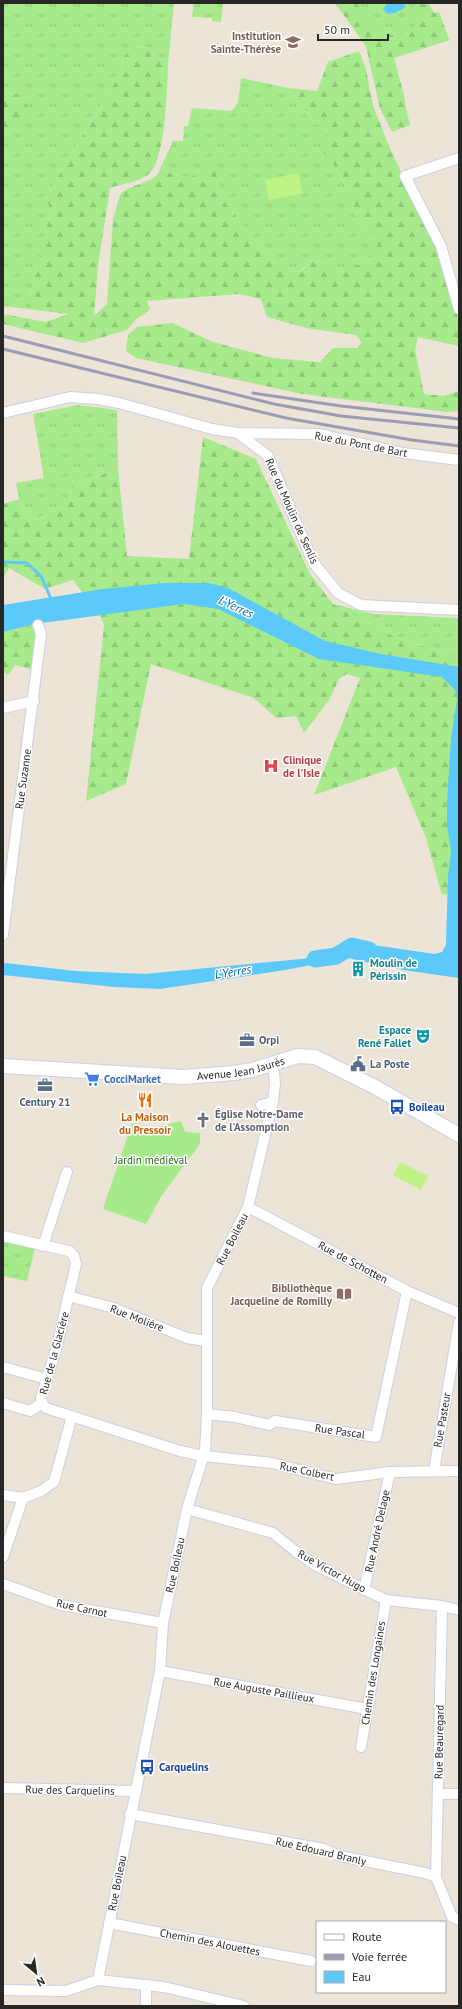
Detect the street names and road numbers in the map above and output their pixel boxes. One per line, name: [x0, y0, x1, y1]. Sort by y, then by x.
street label: Rue du Pont de Bart: [313, 428, 409, 460]
street label: Rue du Moulin de Senlis: [262, 456, 322, 566]
street label: Rue Suzanne: [12, 748, 34, 810]
street label: Avenue Jean Jaurès: [196, 1053, 287, 1083]
street label: Rue Boileau: [213, 1211, 251, 1267]
street label: Rue de Schotten: [316, 1238, 390, 1286]
street label: Rue Molière: [108, 1301, 166, 1335]
street label: Rue de la Glacière: [36, 1310, 72, 1396]
street label: Rue Pasteur: [430, 1391, 454, 1449]
street label: Rue Pascal: [314, 1421, 367, 1442]
street label: Rue Colbert: [279, 1458, 336, 1484]
street label: Rue André Delage: [361, 1488, 393, 1574]
street label: Rue Boileau: [162, 1536, 188, 1594]
street label: Rue Victor Hugo: [295, 1546, 369, 1596]
street label: Rue Carnot: [55, 1596, 109, 1620]
street label: Chemin des Longaines: [358, 1620, 388, 1726]
street label: Rue Auguste Paillieux: [212, 1674, 316, 1706]
street label: Rue Beauregard: [431, 1705, 447, 1779]
street label: Rue des Carquelins: [25, 1782, 115, 1798]
street label: Rue Edouard Branly: [274, 1834, 369, 1868]
street label: Rue Boileau: [105, 1854, 129, 1912]
street label: Chemin des Alouettes: [159, 1925, 262, 1959]

